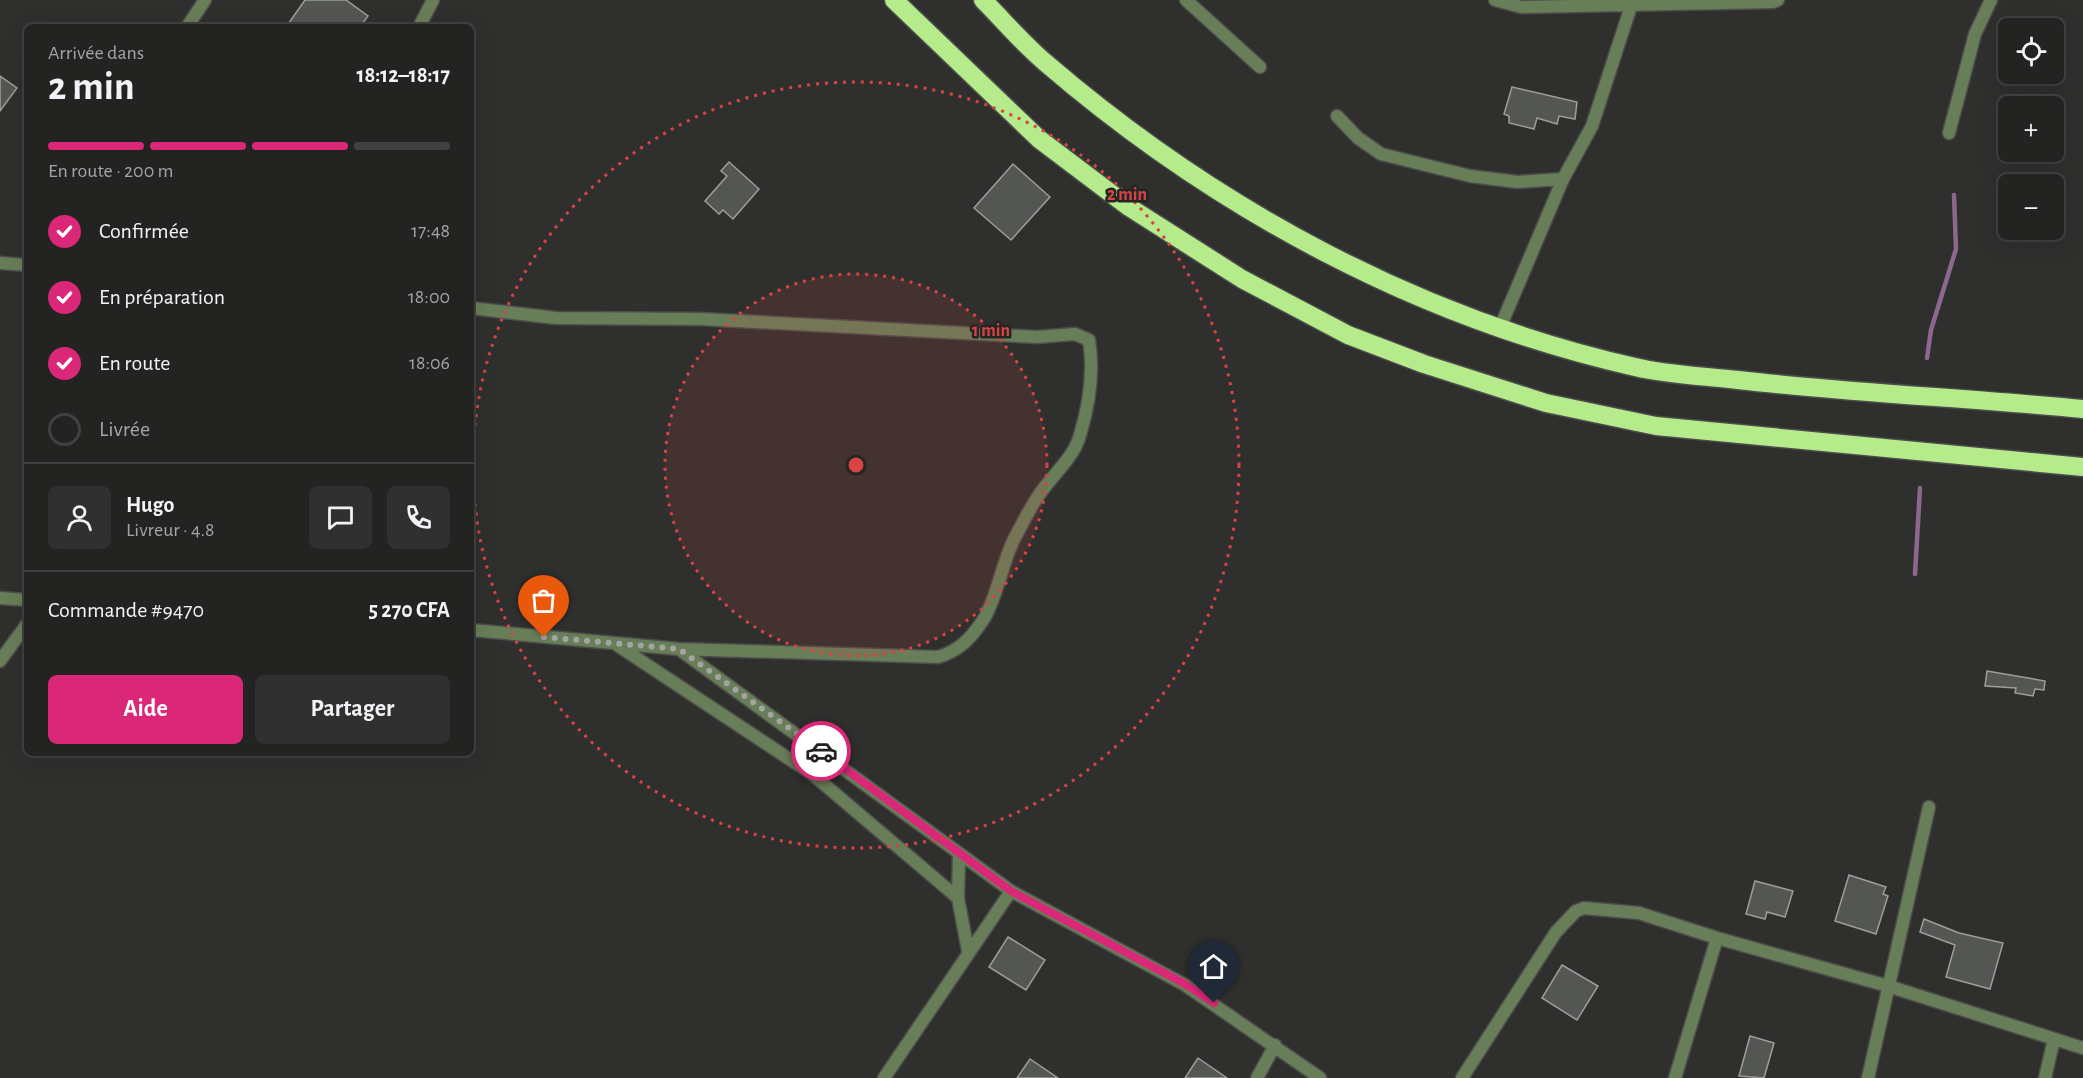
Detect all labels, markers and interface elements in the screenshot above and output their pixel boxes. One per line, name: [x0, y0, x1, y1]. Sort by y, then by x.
map controls: [1998, 18, 2064, 240]
button: locate: [1998, 18, 2064, 84]
text: Arrivée dans: [48, 43, 144, 63]
text: 18:12–18:17: [357, 64, 450, 86]
text: 2 min: [48, 68, 135, 107]
button: +: [1998, 96, 2064, 162]
text: En route · 200 m: [48, 161, 174, 181]
button: −: [1998, 174, 2064, 240]
text: 2 min: [1107, 186, 1147, 204]
icon: check: [48, 215, 81, 248]
text: Confirmée: [99, 220, 189, 242]
text: 17:48: [411, 221, 450, 241]
icon: check: [48, 281, 81, 314]
text: En préparation: [99, 286, 225, 308]
text: 18:00: [408, 287, 450, 307]
text: 1 min: [972, 322, 1010, 340]
icon: check: [48, 347, 81, 380]
text: En route: [99, 352, 170, 374]
text: 18:06: [409, 353, 450, 373]
text: Livrée: [99, 418, 150, 440]
centre of rings: [846, 455, 866, 475]
button: person: [48, 486, 111, 549]
button: chat: [309, 486, 372, 549]
button: phone: [387, 486, 450, 549]
text: Hugo: [126, 494, 174, 516]
text: Livreur · 4.8: [126, 520, 215, 540]
pin: [518, 575, 569, 637]
icon: bag: [527, 584, 560, 617]
text: Commande #9470: [48, 599, 204, 621]
text: 5 270 CFA: [368, 599, 450, 621]
button: Aide: [48, 675, 243, 744]
button: Partager: [255, 675, 450, 744]
courier: [791, 721, 851, 781]
icon: car: [805, 735, 838, 768]
pin: [1188, 941, 1239, 1003]
icon: home: [1197, 950, 1230, 983]

